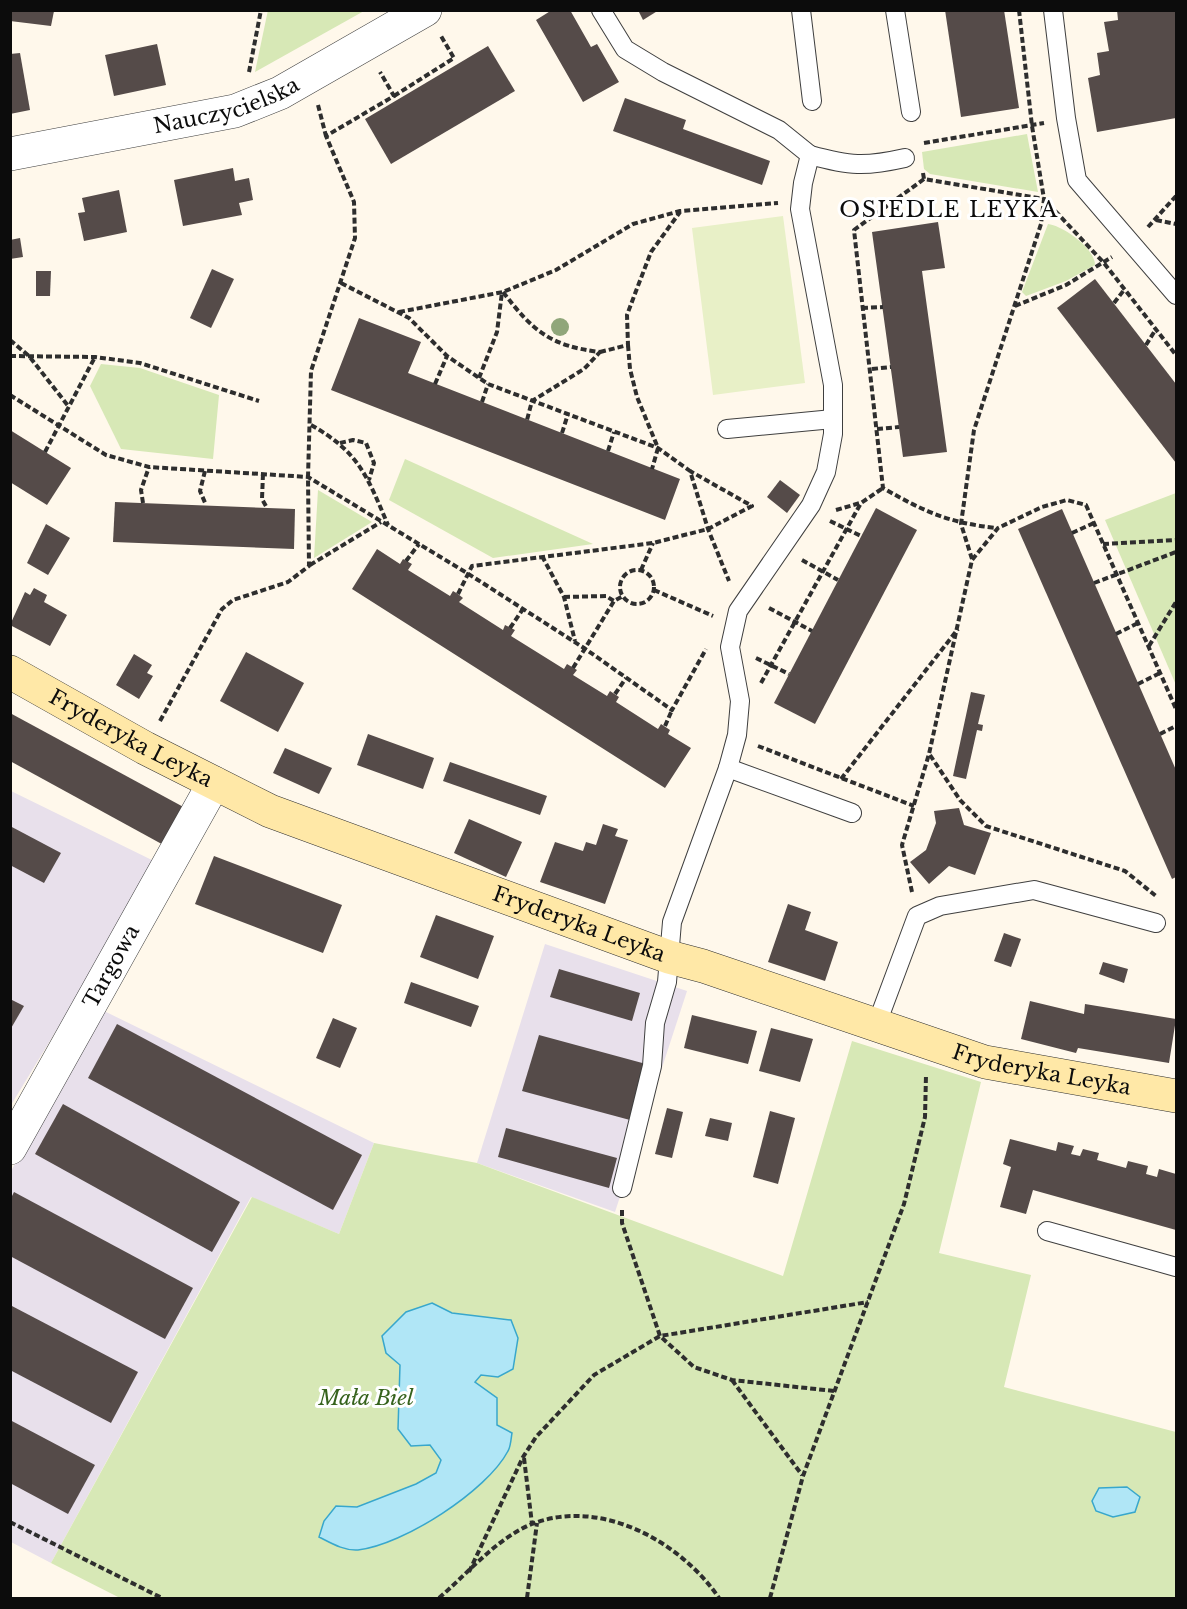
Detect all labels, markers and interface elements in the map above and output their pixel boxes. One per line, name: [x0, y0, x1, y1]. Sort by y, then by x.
street label: Nauczycielska: [151, 72, 304, 139]
district label: OSIEDLE LEYKA: [839, 196, 1059, 223]
street label: Fryderyka Leyka: [45, 684, 217, 793]
street label: Fryderyka Leyka: [489, 881, 669, 968]
street label: Targowa: [78, 920, 145, 1013]
street label: Fryderyka Leyka: [949, 1039, 1133, 1101]
park label: Mała Biel: [317, 1385, 414, 1411]

